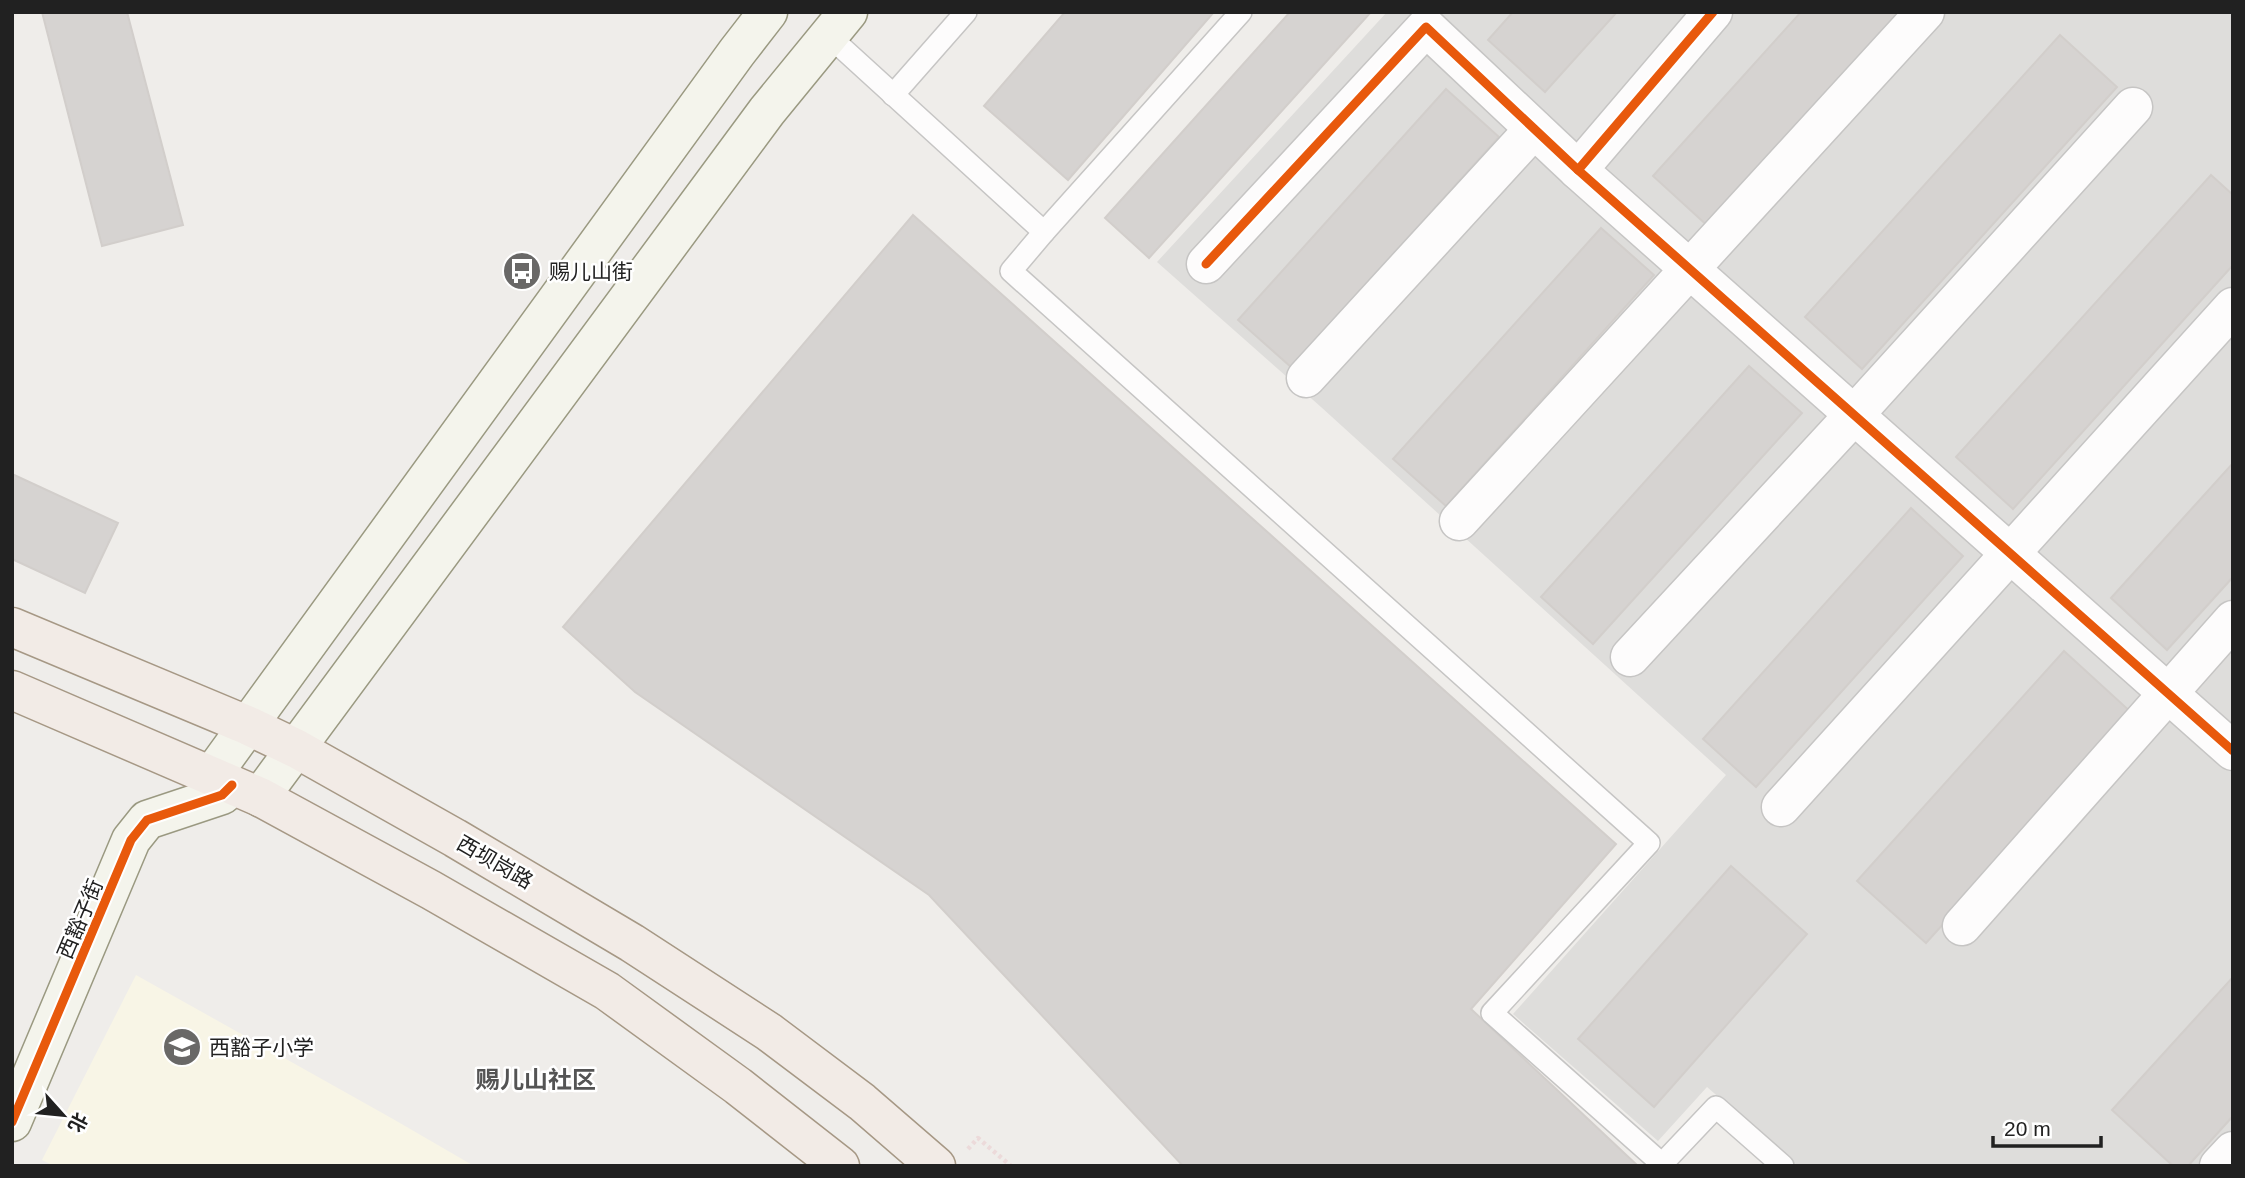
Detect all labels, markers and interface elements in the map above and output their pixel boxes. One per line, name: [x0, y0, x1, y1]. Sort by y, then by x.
bus stop icon: 赐儿山街: [501, 250, 543, 292]
place label: 赐儿山街: [549, 260, 633, 283]
street label: 西坝岗路: [453, 831, 537, 893]
street label: 西豁子街: [53, 876, 107, 962]
school or university icon: 西豁子小学: [161, 1026, 203, 1068]
place label: 西豁子小学: [209, 1036, 314, 1059]
district label: 赐儿山社区: [475, 1066, 596, 1093]
north arrow: [28, 1080, 98, 1150]
scale bar: [1993, 1104, 2102, 1148]
text: 北: [64, 1109, 91, 1136]
text: 20 m: [2004, 1117, 2051, 1140]

